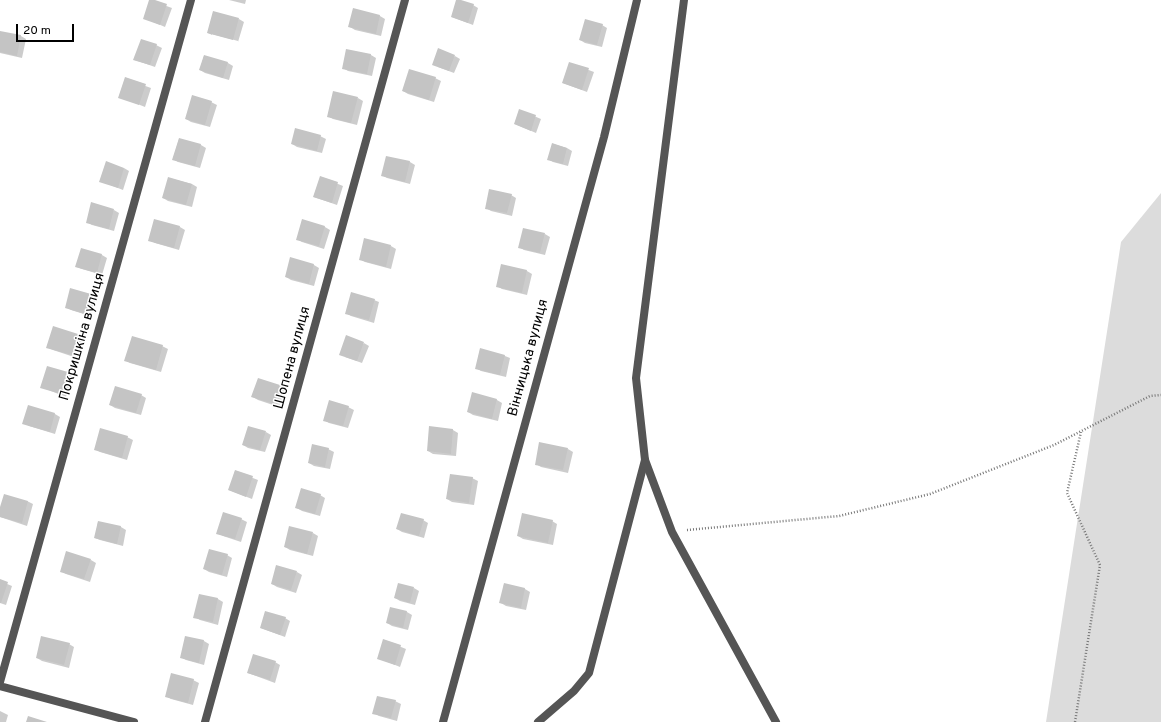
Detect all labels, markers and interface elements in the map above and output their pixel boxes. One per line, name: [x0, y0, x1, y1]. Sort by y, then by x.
scale bar: [18, 16, 76, 42]
text: 20 m: [23, 23, 51, 39]
street label: Покришкіна вулиця: [57, 271, 109, 403]
street label: Вінницька вулиця: [505, 298, 553, 418]
street label: Шопена вулиця: [271, 305, 315, 411]

